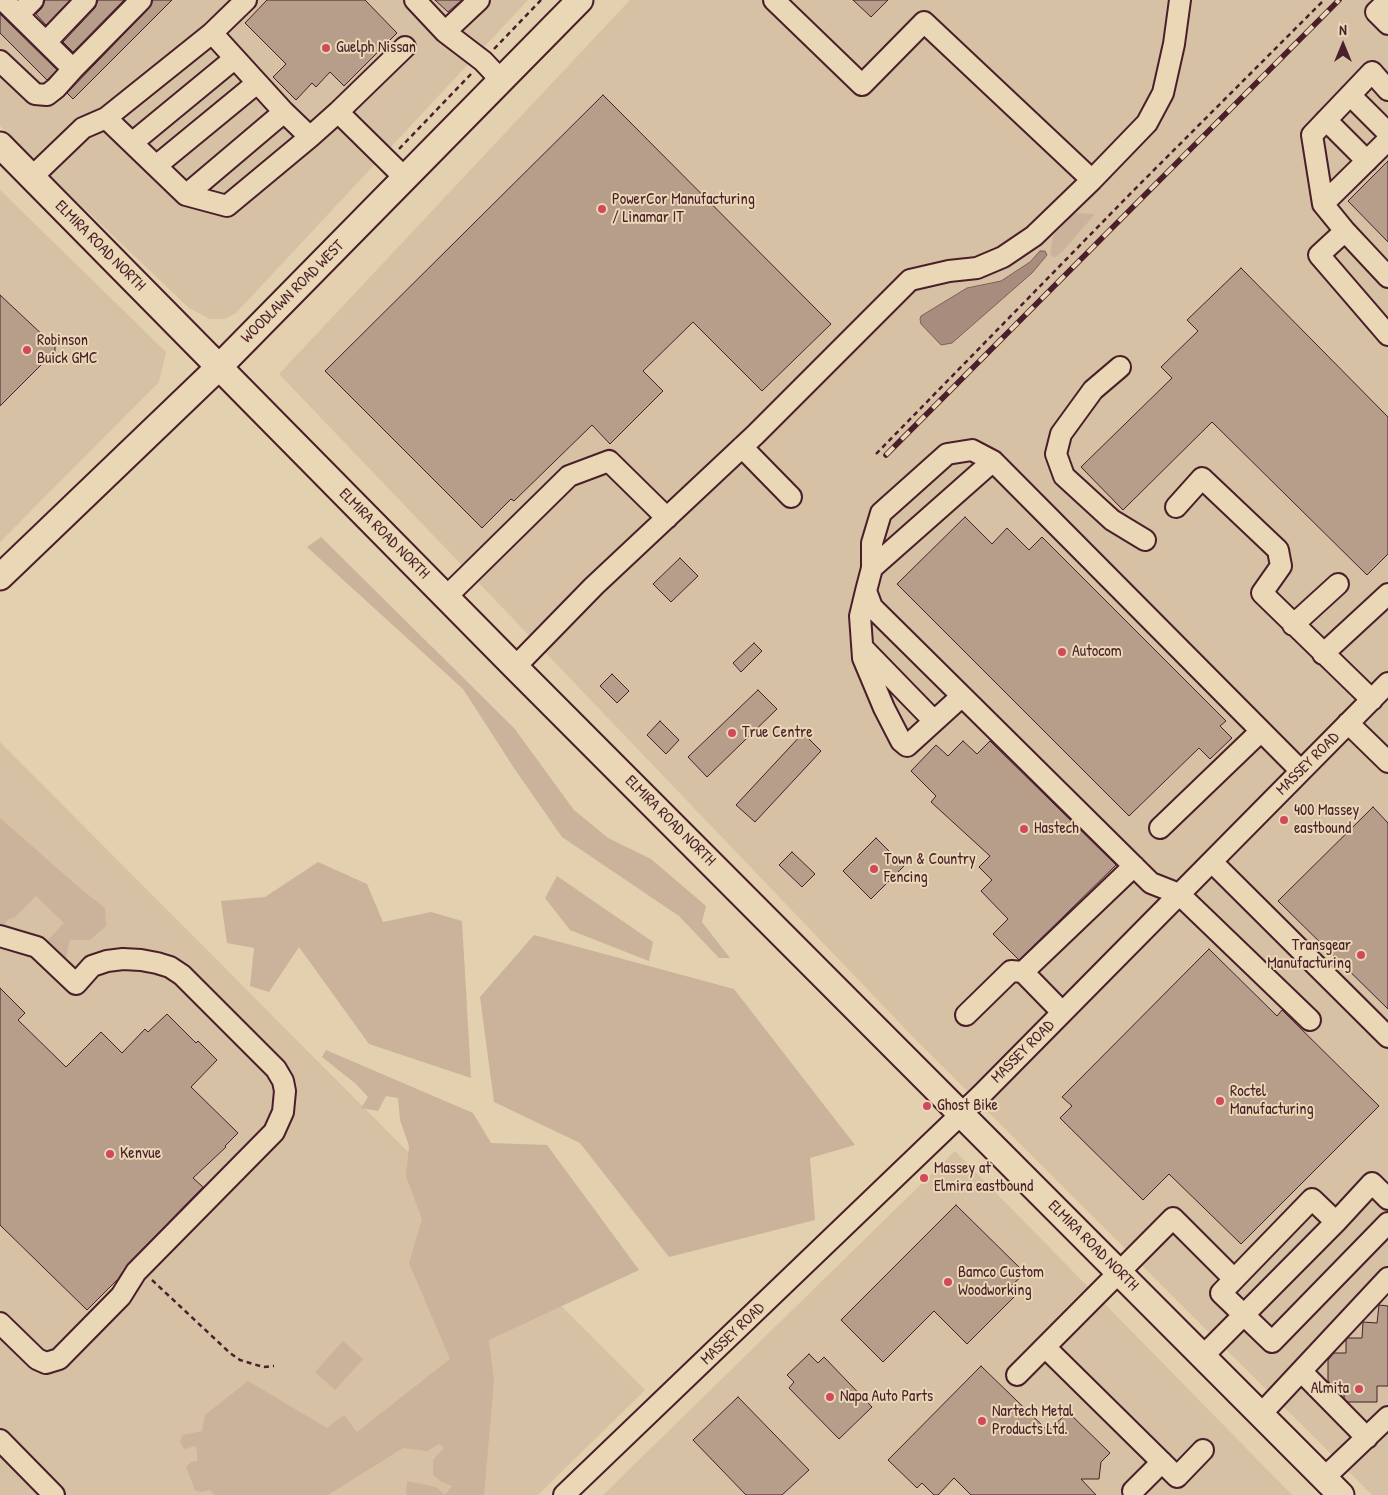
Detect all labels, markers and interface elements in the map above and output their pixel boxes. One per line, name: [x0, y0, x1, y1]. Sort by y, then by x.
north arrow: [1318, 20, 1368, 70]
text: N: [1339, 20, 1347, 39]
place label: Guelph Nissan: [336, 38, 416, 58]
marker: Guelph Nissan: [320, 42, 332, 54]
place label: PowerCor Manufacturing / Linamar IT: [612, 190, 755, 228]
street label: ELMIRA ROAD NORTH: [51, 197, 149, 295]
marker: PowerCor Manufacturing / Linamar IT: [596, 203, 608, 215]
street label: WOODLAWN ROAD WEST: [237, 236, 349, 348]
place label: Robinson Buick GMC: [37, 331, 98, 369]
marker: Robinson Buick GMC: [21, 344, 33, 356]
street label: ELMIRA ROAD NORTH: [335, 485, 433, 583]
place label: Autocom: [1072, 642, 1122, 662]
marker: Autocom: [1056, 646, 1068, 658]
place label: True Centre: [742, 723, 812, 743]
marker: True Centre: [726, 727, 738, 739]
street label: MASSEY ROAD: [1272, 728, 1344, 800]
street label: ELMIRA ROAD NORTH: [621, 772, 719, 870]
place label: 400 Massey eastbound: [1294, 801, 1359, 839]
marker: 400 Massey eastbound: [1278, 814, 1290, 826]
place label: Hastech: [1034, 819, 1079, 839]
marker: Hastech: [1018, 823, 1030, 835]
place label: Town & Country Fencing: [884, 850, 976, 888]
marker: Town & Country Fencing: [868, 863, 880, 875]
place label: Transgear Manufacturing: [1267, 936, 1351, 974]
marker: Transgear Manufacturing: [1355, 949, 1367, 961]
street label: MASSEY ROAD: [987, 1016, 1059, 1088]
place label: Roctel Manufacturing: [1230, 1082, 1314, 1120]
marker: Roctel Manufacturing: [1214, 1095, 1226, 1107]
place label: Ghost Bike: [937, 1096, 998, 1116]
marker: Ghost Bike: [921, 1100, 933, 1112]
place label: Kenvue: [120, 1144, 161, 1164]
marker: Kenvue: [104, 1148, 116, 1160]
place label: Massey at Elmira eastbound: [934, 1159, 1033, 1197]
marker: Massey at Elmira eastbound: [918, 1172, 930, 1184]
street label: ELMIRA ROAD NORTH: [1044, 1197, 1142, 1295]
place label: Bamco Custom Woodworking: [958, 1263, 1044, 1301]
marker: Bamco Custom Woodworking: [942, 1276, 954, 1288]
street label: MASSEY ROAD: [697, 1299, 769, 1369]
place label: Almita: [1311, 1379, 1349, 1399]
marker: Almita: [1353, 1383, 1365, 1395]
place label: Napa Auto Parts: [840, 1387, 933, 1407]
marker: Napa Auto Parts: [824, 1391, 836, 1403]
place label: Nartech Metal Products Ltd.: [992, 1402, 1073, 1440]
marker: Nartech Metal Products Ltd.: [976, 1415, 988, 1427]

